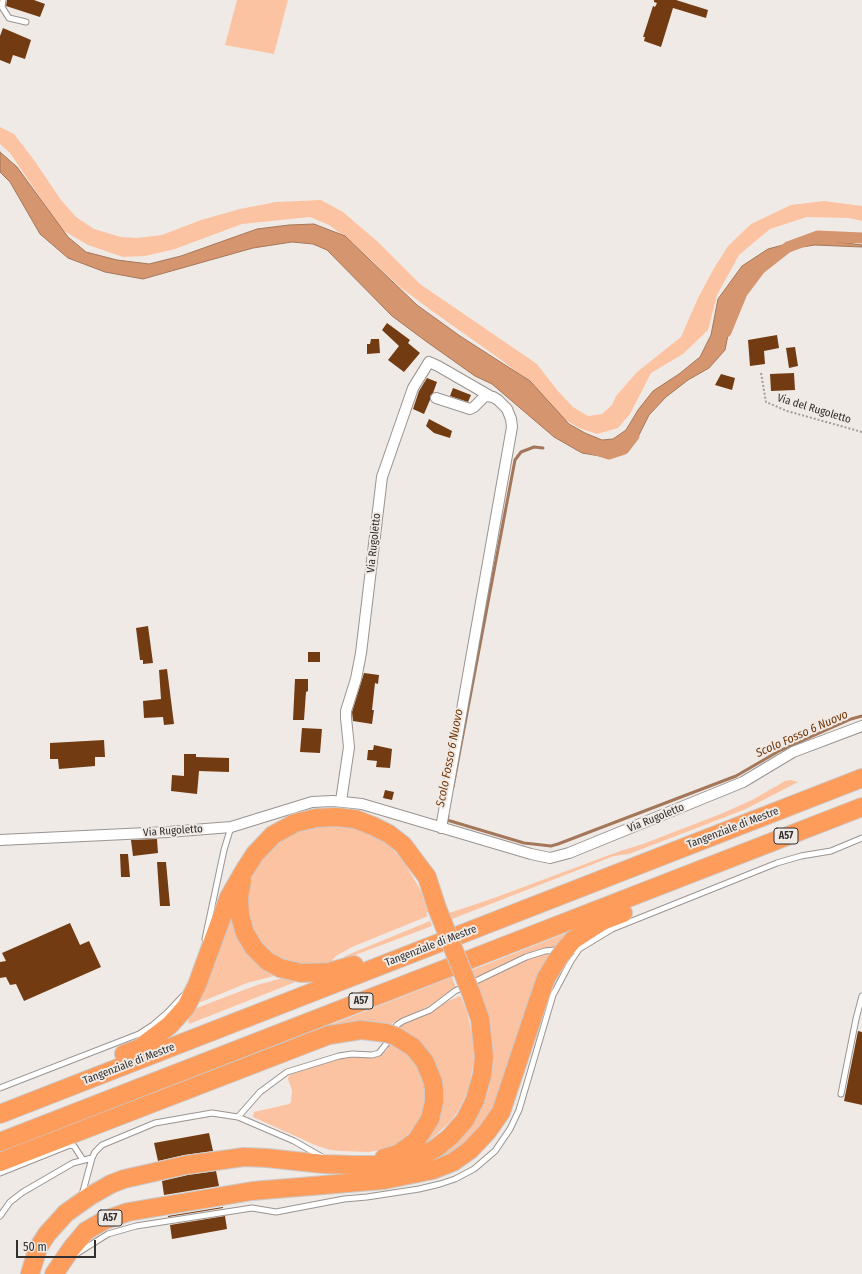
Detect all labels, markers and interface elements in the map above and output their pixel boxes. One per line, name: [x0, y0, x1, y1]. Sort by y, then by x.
street label: Via del Rugoletto: [775, 391, 853, 427]
street label: Via Rugoletto: [364, 512, 384, 574]
water label: Scolo Fosso 6 Nuovo: [754, 707, 850, 761]
water label: Scolo Fosso 6 Nuovo: [433, 708, 467, 808]
street label: Via Rugoletto: [626, 801, 686, 835]
street label: Tangenziale di Mestre: [685, 804, 781, 852]
street label: Via Rugoletto: [143, 822, 203, 840]
road number: A57: [774, 828, 798, 844]
street label: Tangenziale di Mestre: [383, 922, 479, 970]
road number: A57: [349, 993, 373, 1009]
street label: Tangenziale di Mestre: [81, 1040, 177, 1088]
road number: A57: [98, 1210, 122, 1226]
scale bar: [18, 1232, 98, 1258]
text: 50 m: [23, 1240, 47, 1254]

